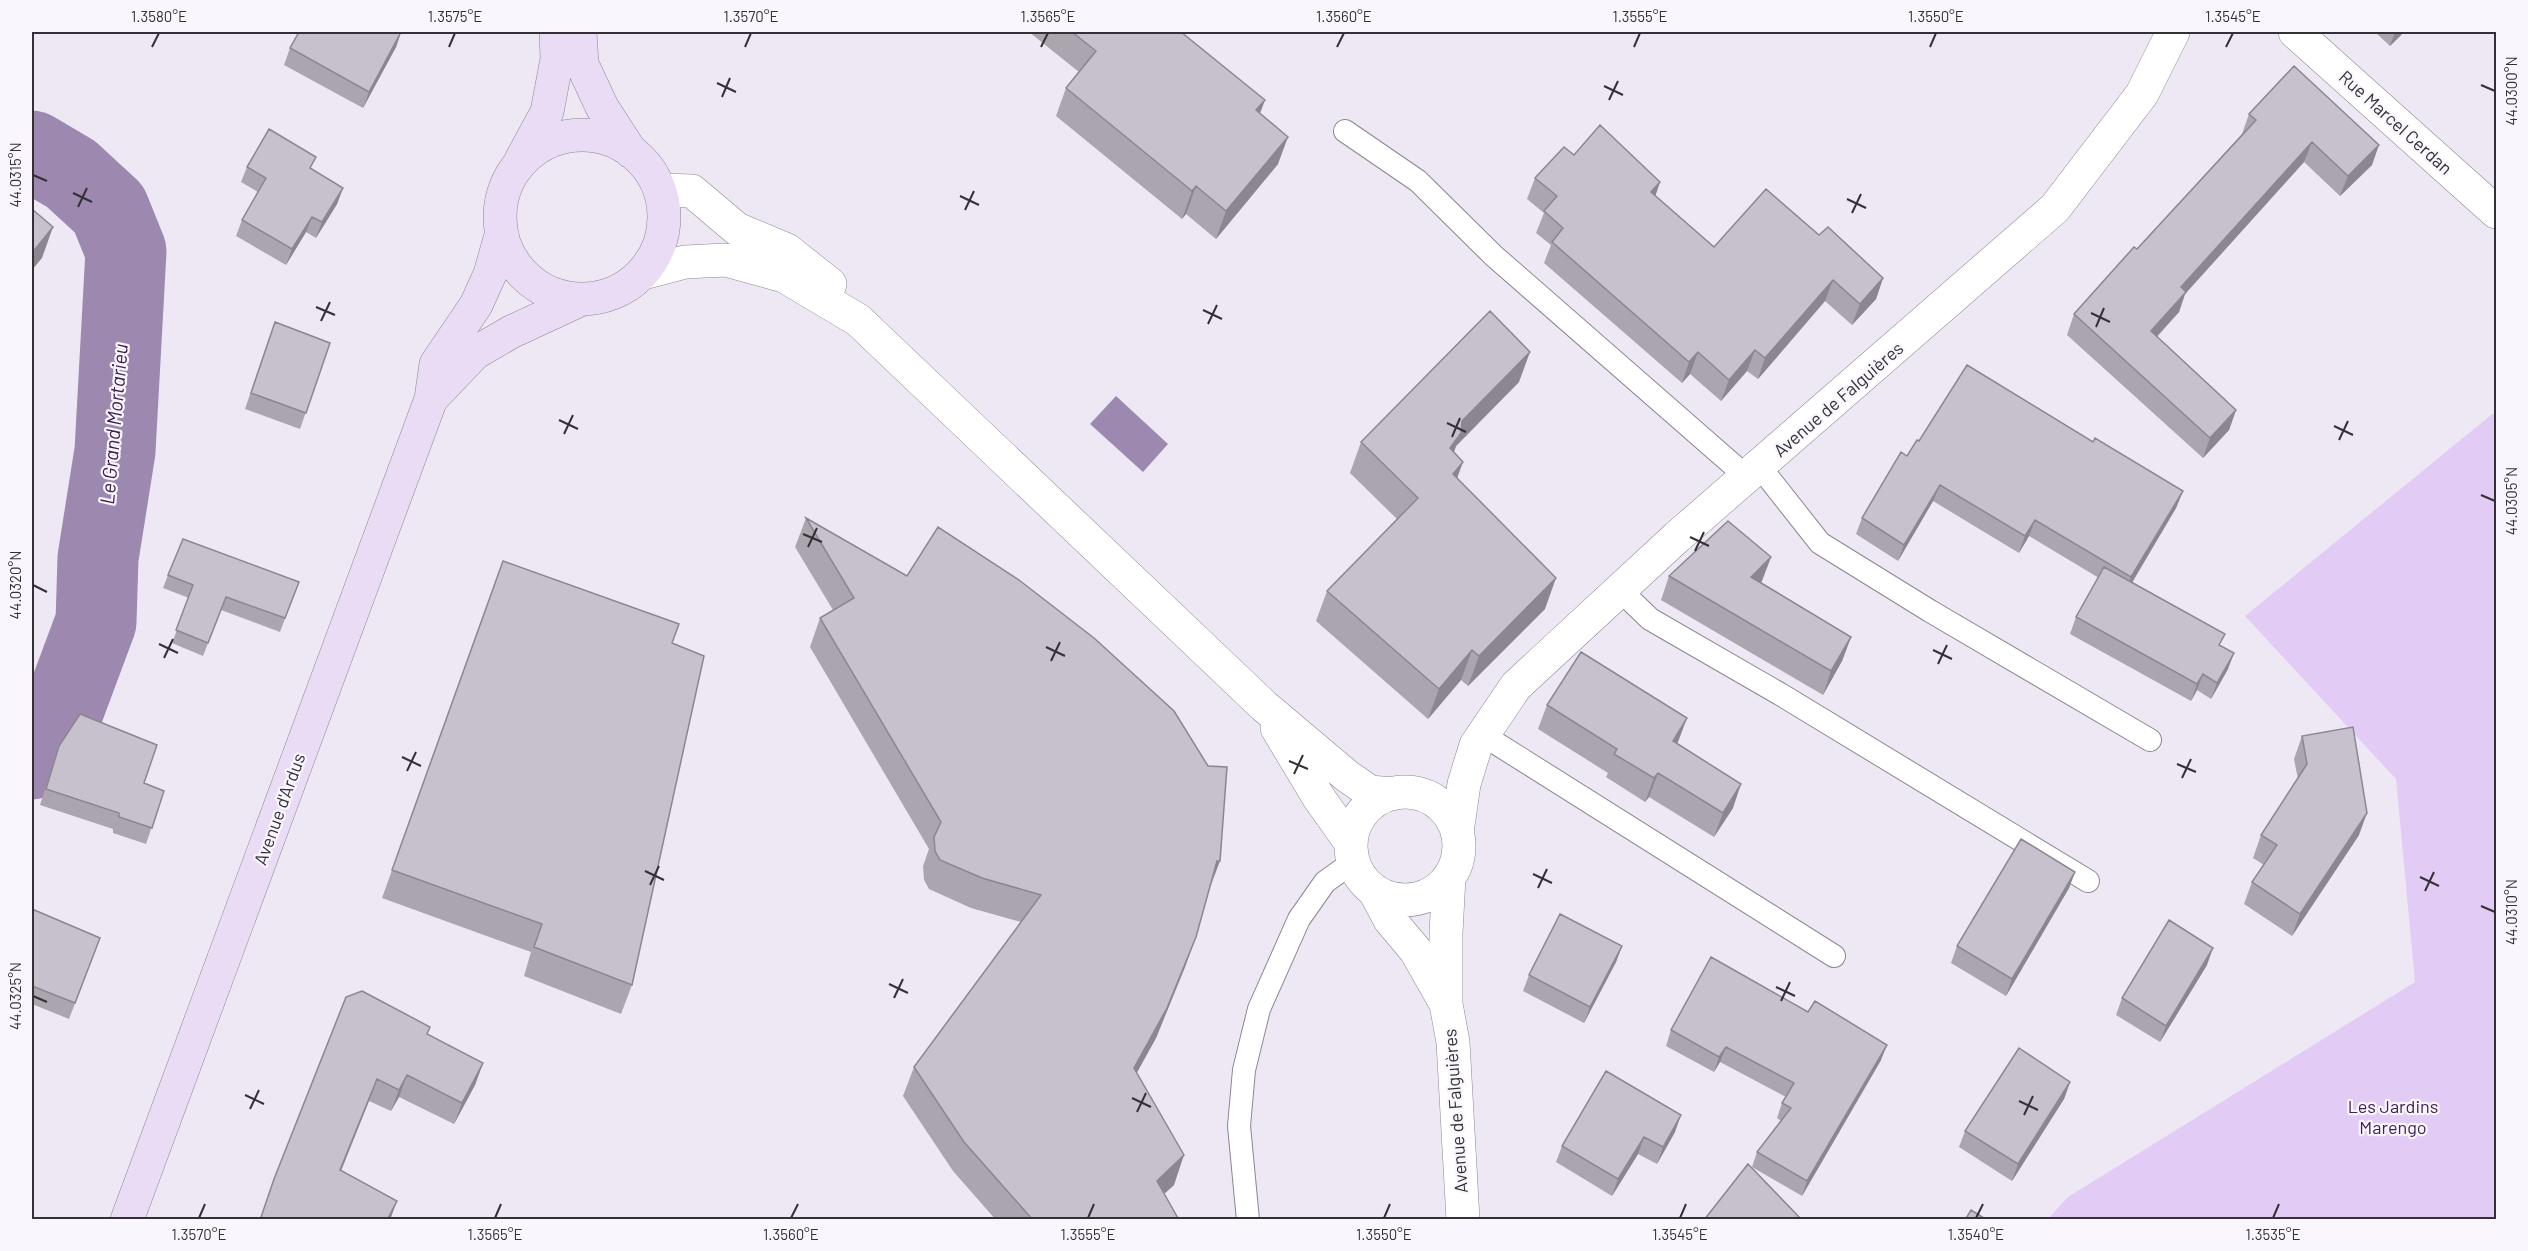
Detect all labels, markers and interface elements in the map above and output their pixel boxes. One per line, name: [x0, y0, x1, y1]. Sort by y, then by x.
text: 1.3580°E: [131, 7, 187, 25]
text: 1.3575°E: [428, 7, 482, 25]
text: 1.3570°E: [723, 7, 779, 25]
text: 1.3565°E: [1020, 7, 1076, 25]
text: 1.3560°E: [1316, 7, 1372, 25]
text: 1.3555°E: [1612, 7, 1668, 25]
text: 1.3550°E: [1908, 7, 1964, 25]
text: 1.3545°E: [2205, 7, 2261, 25]
text: 44.0300°N: [2502, 56, 2520, 126]
street label: Rue Marcel Cerdan: [2335, 65, 2457, 179]
text: 44.0315°N: [6, 142, 24, 208]
street label: Avenue de Falguières: [1769, 337, 1907, 461]
water label: Le Grand Mortarieu: [94, 343, 132, 505]
text: 44.0305°N: [2502, 467, 2520, 535]
text: 44.0320°N: [6, 551, 24, 619]
street label: Avenue d'Ardus: [249, 750, 309, 868]
text: 44.0310°N: [2502, 879, 2520, 945]
text: 44.0325°N: [6, 962, 24, 1030]
street label: Avenue de Falguières: [1438, 1028, 1472, 1194]
park label: Les Jardins Marengo: [2348, 1095, 2438, 1138]
text: 1.3570°E: [171, 1225, 227, 1243]
text: 1.3565°E: [467, 1225, 523, 1243]
text: 1.3560°E: [763, 1225, 819, 1243]
text: 1.3555°E: [1060, 1225, 1116, 1243]
text: 1.3550°E: [1356, 1225, 1412, 1243]
text: 1.3545°E: [1652, 1225, 1708, 1243]
text: 1.3540°E: [1948, 1225, 2004, 1243]
text: 1.3535°E: [2245, 1225, 2301, 1243]

